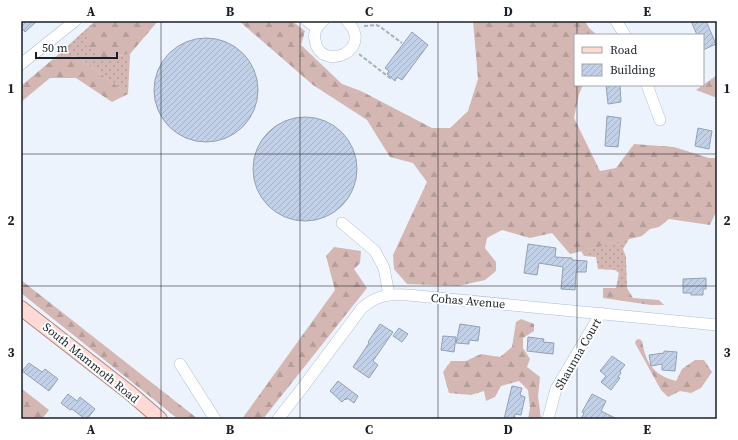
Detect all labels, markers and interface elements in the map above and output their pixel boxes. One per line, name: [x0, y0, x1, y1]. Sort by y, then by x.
text: A: [87, 3, 96, 20]
text: B: [226, 3, 235, 20]
text: C: [365, 3, 373, 20]
text: D: [503, 3, 513, 20]
text: E: [643, 3, 651, 20]
scale bar: [36, 34, 117, 60]
legend: [574, 34, 704, 86]
text: 50 m: [42, 40, 68, 56]
text: Road: [610, 42, 637, 58]
text: Building: [610, 62, 655, 78]
text: 1: [7, 80, 15, 97]
text: 1: [723, 80, 731, 97]
text: 2: [7, 212, 15, 229]
text: 2: [723, 212, 731, 229]
street label: Cohas Avenue: [430, 290, 506, 312]
street label: Shaunna Court: [551, 315, 605, 393]
street label: South Mammoth Road: [40, 319, 143, 407]
text: 3: [7, 344, 15, 361]
text: 3: [723, 344, 731, 361]
text: A: [87, 421, 96, 438]
text: B: [226, 421, 235, 438]
text: C: [365, 421, 373, 438]
text: D: [503, 421, 513, 438]
text: E: [643, 421, 651, 438]

